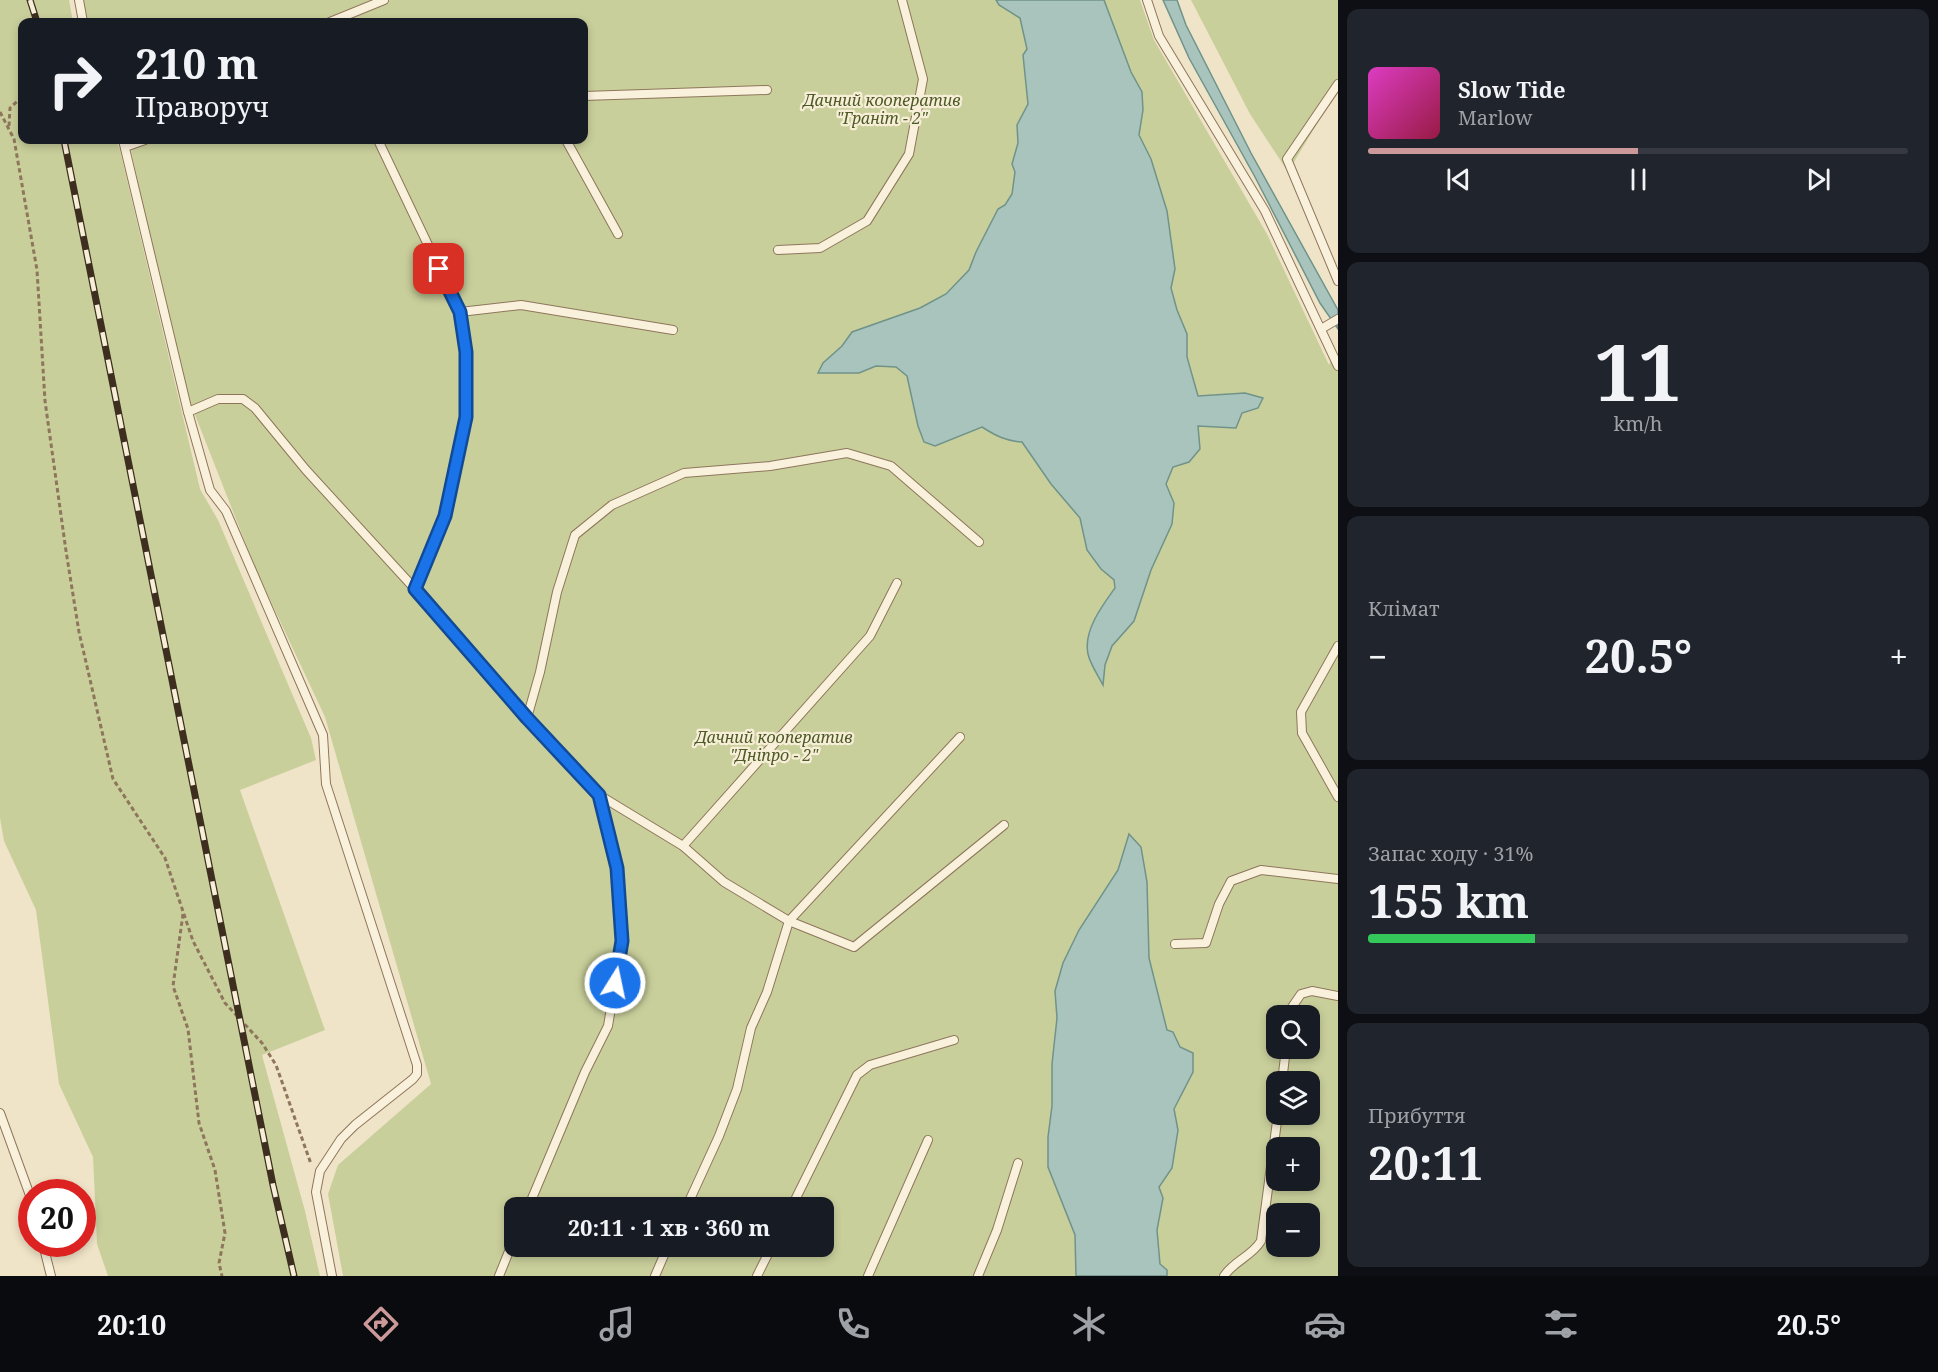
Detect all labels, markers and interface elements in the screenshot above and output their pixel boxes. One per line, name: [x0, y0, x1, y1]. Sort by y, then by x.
text: 210 m: [135, 34, 259, 91]
icon: right: [36, 42, 114, 120]
text: Slow Tide: [1458, 74, 1566, 104]
text: Праворуч: [135, 88, 269, 125]
park label: Дачний кооператив "Граніт - 2": [801, 89, 961, 129]
text: Marlow: [1458, 104, 1532, 131]
icon: previous: [1442, 163, 1475, 196]
icon: pause: [1622, 163, 1655, 196]
icon: next: [1802, 163, 1835, 196]
pin: [413, 243, 464, 294]
icon: arrive: [422, 252, 455, 285]
text: 11: [1594, 318, 1682, 424]
text: km/h: [1613, 410, 1663, 437]
text: Клімат: [1368, 595, 1440, 622]
text: 20.5°: [1585, 625, 1692, 686]
text: −: [1368, 634, 1387, 679]
text: +: [1890, 634, 1908, 679]
park label: Дачний кооператив "Дніпро - 2": [693, 726, 853, 766]
text: Запас ходу · 31%: [1368, 840, 1533, 867]
text: 155 km: [1368, 870, 1529, 931]
position arrow: [583, 951, 647, 1015]
map controls: [1266, 1005, 1320, 1257]
button: search: [1266, 1005, 1320, 1059]
button: layers: [1266, 1071, 1320, 1125]
text: Прибуття: [1368, 1102, 1466, 1129]
text: 20:11: [1368, 1132, 1483, 1193]
button: +: [1266, 1137, 1320, 1191]
speed limit sign: 20: [18, 1179, 96, 1257]
button: −: [1266, 1203, 1320, 1257]
text: 20:11 · 1 хв · 360 m: [568, 1212, 770, 1242]
icon: directions: [360, 1303, 402, 1345]
icon: music: [596, 1303, 638, 1345]
icon: phone: [832, 1303, 874, 1345]
icon: climate: [1068, 1303, 1110, 1345]
icon: car: [1304, 1303, 1346, 1345]
icon: filters: [1540, 1303, 1582, 1345]
text: 20:10: [97, 1306, 166, 1343]
text: 20.5°: [1776, 1306, 1841, 1343]

